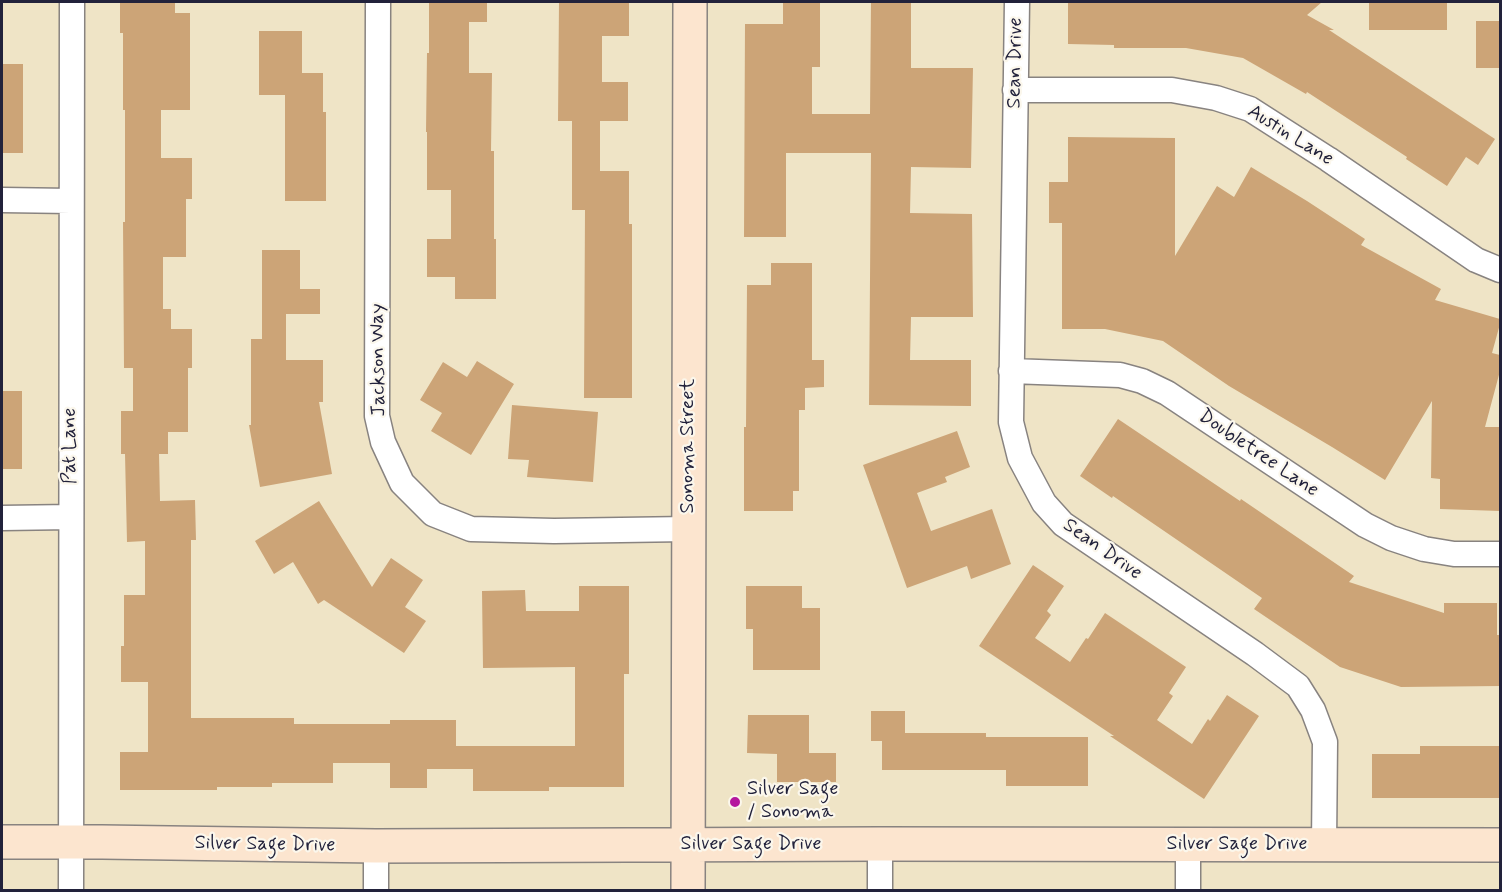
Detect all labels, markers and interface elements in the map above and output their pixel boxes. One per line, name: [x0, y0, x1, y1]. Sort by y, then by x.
street label: Sean Drive: [1003, 17, 1029, 109]
street label: Austin Lane: [1243, 100, 1337, 172]
street label: Jackson Way: [366, 303, 392, 417]
street label: Sonoma Street: [677, 379, 701, 513]
street label: Doubletree Lane: [1193, 405, 1323, 503]
street label: Pat Lane: [59, 408, 83, 484]
street label: Sean Drive: [1058, 514, 1146, 586]
place label: Silver Sage / Sonoma: [747, 778, 838, 825]
marker: Silver Sage / Sonoma: [728, 795, 742, 809]
street label: Silver Sage Drive: [194, 832, 336, 858]
street label: Silver Sage Drive: [681, 833, 821, 857]
street label: Silver Sage Drive: [1167, 833, 1307, 857]

